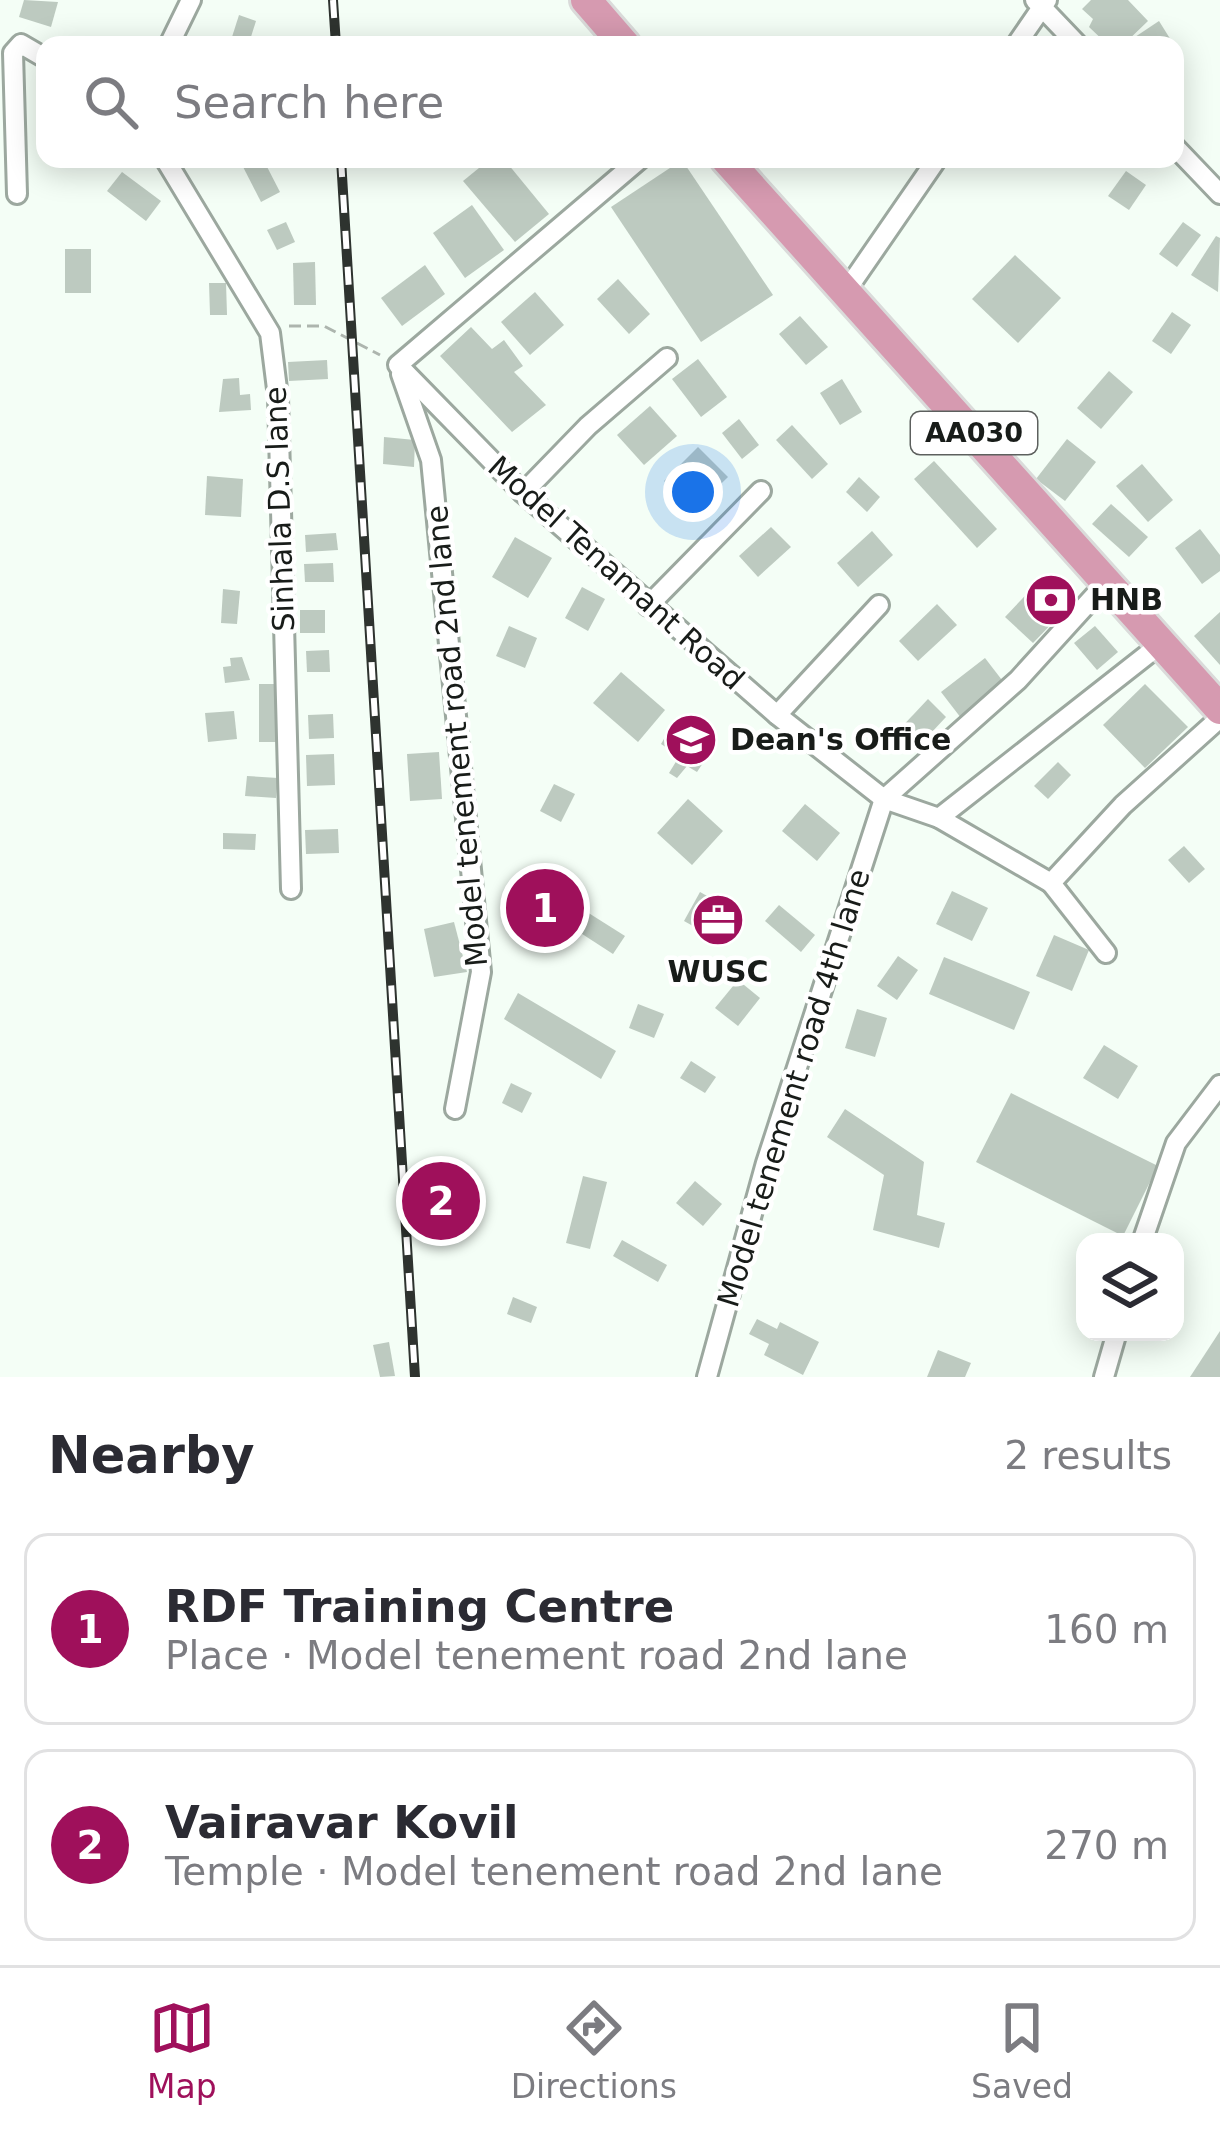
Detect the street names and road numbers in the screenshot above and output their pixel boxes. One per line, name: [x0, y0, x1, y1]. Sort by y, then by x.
street label: Sinhala D.S lane: [258, 386, 301, 632]
road number: AA030: [911, 412, 1037, 454]
street label: Model Tenamant Road: [481, 449, 751, 697]
street label: Model tenement road 2nd lane: [419, 504, 494, 968]
street label: Model tenement road 4th lane: [710, 865, 877, 1311]

